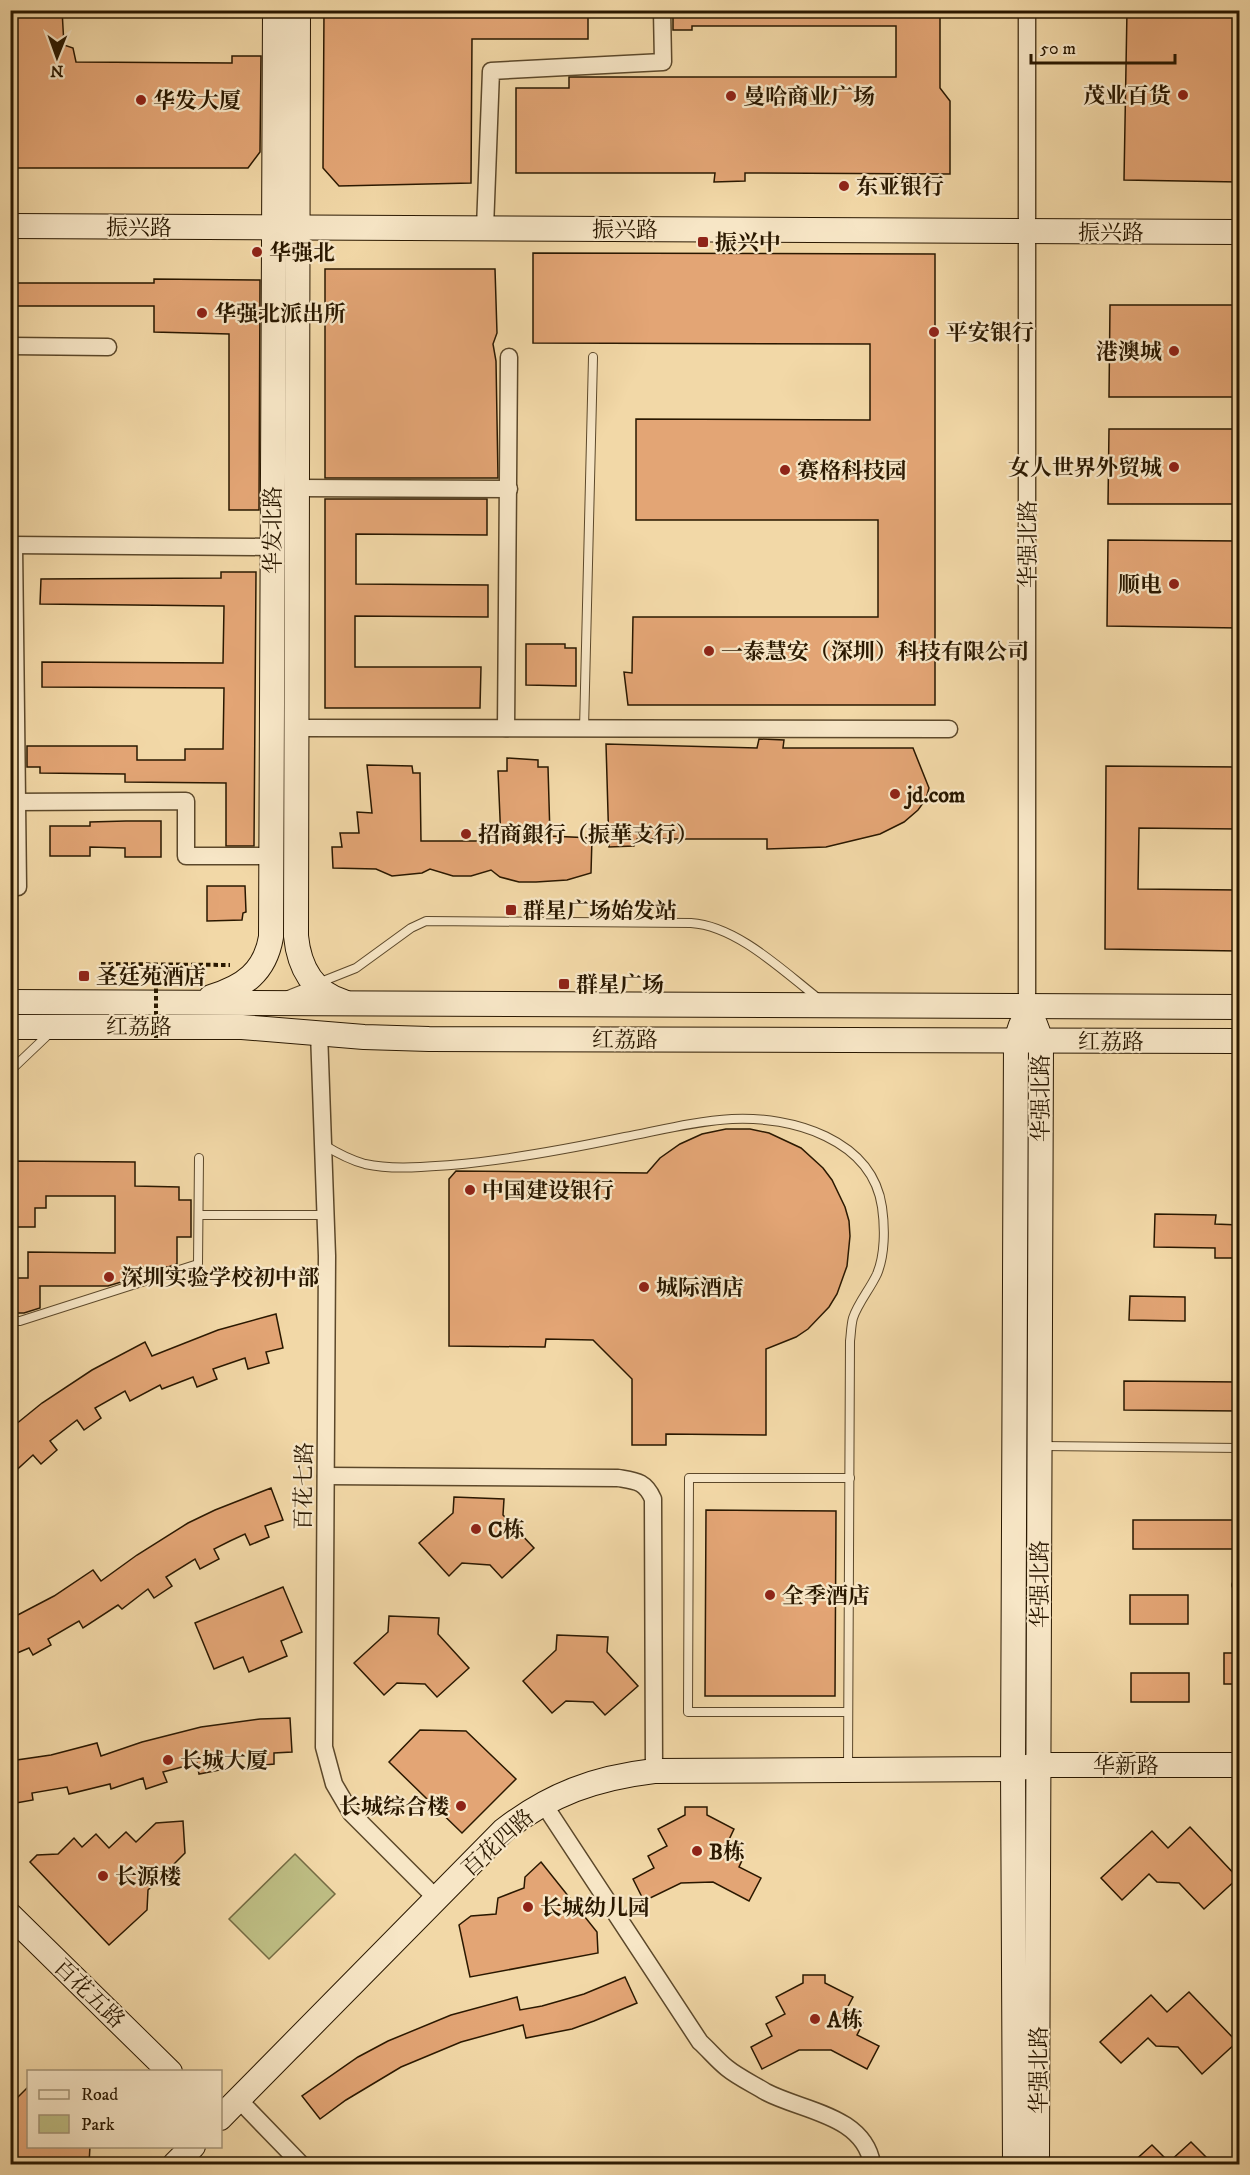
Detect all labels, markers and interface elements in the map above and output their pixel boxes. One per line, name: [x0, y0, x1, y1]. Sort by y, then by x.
north arrow: [27, 27, 87, 87]
scale bar: [1031, 27, 1175, 65]
text: 50 m: [1040, 38, 1076, 60]
text: N: [50, 61, 63, 81]
place label: 茂业百货: [1083, 83, 1171, 110]
place label: 曼哈商业广场: [743, 84, 875, 111]
place label: 华发大厦: [153, 88, 241, 115]
marker: 茂业百货: [1176, 88, 1190, 102]
marker: 曼哈商业广场: [724, 89, 738, 103]
marker: 华发大厦: [134, 93, 148, 107]
place label: 东亚银行: [856, 174, 944, 201]
marker: 东亚银行: [837, 179, 851, 193]
street label: 振兴路: [106, 215, 172, 242]
street label: 振兴路: [592, 217, 658, 244]
street label: 振兴路: [1078, 220, 1144, 247]
place label: 振兴中: [715, 230, 781, 257]
marker: 振兴中: [696, 235, 710, 249]
place label: 华强北: [269, 240, 335, 267]
marker: 华强北: [250, 245, 264, 259]
place label: 华强北派出所: [214, 301, 346, 328]
marker: 华强北派出所: [195, 306, 209, 320]
place label: 平安银行: [946, 320, 1034, 347]
marker: 平安银行: [927, 325, 941, 339]
place label: 港澳城: [1096, 339, 1162, 366]
marker: 港澳城: [1167, 344, 1181, 358]
place label: 女人世界外贸城: [1008, 455, 1162, 482]
place label: 赛格科技园: [797, 458, 907, 485]
marker: 女人世界外贸城: [1167, 460, 1181, 474]
marker: 赛格科技园: [778, 463, 792, 477]
street label: 华发北路: [260, 486, 287, 574]
street label: 华强北路: [1015, 500, 1042, 588]
place label: 顺电: [1118, 572, 1162, 599]
marker: 顺电: [1167, 577, 1181, 591]
place label: 一泰慧安（深圳）科技有限公司: [721, 639, 1029, 666]
marker: 一泰慧安（深圳）科技有限公司: [702, 644, 716, 658]
place label: jd.com: [903, 782, 966, 810]
marker: jd.com: [888, 787, 902, 801]
place label: 招商銀行（振華支行）: [478, 822, 698, 849]
marker: 招商銀行（振華支行）: [459, 827, 473, 841]
place label: 群星广场始发站: [523, 898, 677, 925]
marker: 群星广场始发站: [504, 903, 518, 917]
place label: 圣廷苑酒店: [96, 964, 206, 991]
marker: 圣廷苑酒店: [77, 969, 91, 983]
place label: 群星广场: [576, 972, 664, 999]
marker: 群星广场: [557, 977, 571, 991]
street label: 红荔路: [106, 1014, 172, 1041]
street label: 红荔路: [592, 1027, 658, 1054]
street label: 红荔路: [1078, 1029, 1144, 1056]
street label: 华强北路: [1028, 1054, 1055, 1142]
place label: 中国建设银行: [482, 1178, 614, 1205]
marker: 中国建设银行: [463, 1183, 477, 1197]
place label: 深圳实验学校初中部: [121, 1265, 319, 1292]
marker: 深圳实验学校初中部: [102, 1270, 116, 1284]
place label: 城际酒店: [656, 1275, 744, 1302]
marker: 城际酒店: [637, 1280, 651, 1294]
street label: 百花七路: [290, 1442, 319, 1530]
place label: C栋: [488, 1517, 525, 1544]
marker: C栋: [469, 1522, 483, 1536]
street label: 华强北路: [1027, 1540, 1054, 1628]
place label: 全季酒店: [782, 1583, 870, 1610]
marker: 全季酒店: [763, 1588, 777, 1602]
place label: 长城大厦: [180, 1748, 268, 1775]
marker: 长城大厦: [161, 1753, 175, 1767]
street label: 华新路: [1093, 1753, 1159, 1780]
place label: 长城综合楼: [339, 1794, 449, 1821]
marker: 长城综合楼: [454, 1799, 468, 1813]
street label: 百花四路: [456, 1804, 540, 1883]
place label: B栋: [709, 1839, 745, 1866]
marker: B栋: [690, 1844, 704, 1858]
place label: 长源楼: [115, 1864, 181, 1891]
marker: 长源楼: [96, 1869, 110, 1883]
place label: 长城幼儿园: [540, 1895, 650, 1922]
marker: 长城幼儿园: [521, 1900, 535, 1914]
street label: 百花五路: [48, 1954, 130, 2034]
place label: A栋: [826, 2007, 863, 2034]
marker: A栋: [808, 2012, 822, 2026]
street label: 华强北路: [1026, 2026, 1053, 2114]
legend: [27, 2070, 222, 2148]
text: Road: [81, 2084, 118, 2106]
text: Park: [81, 2114, 115, 2136]

